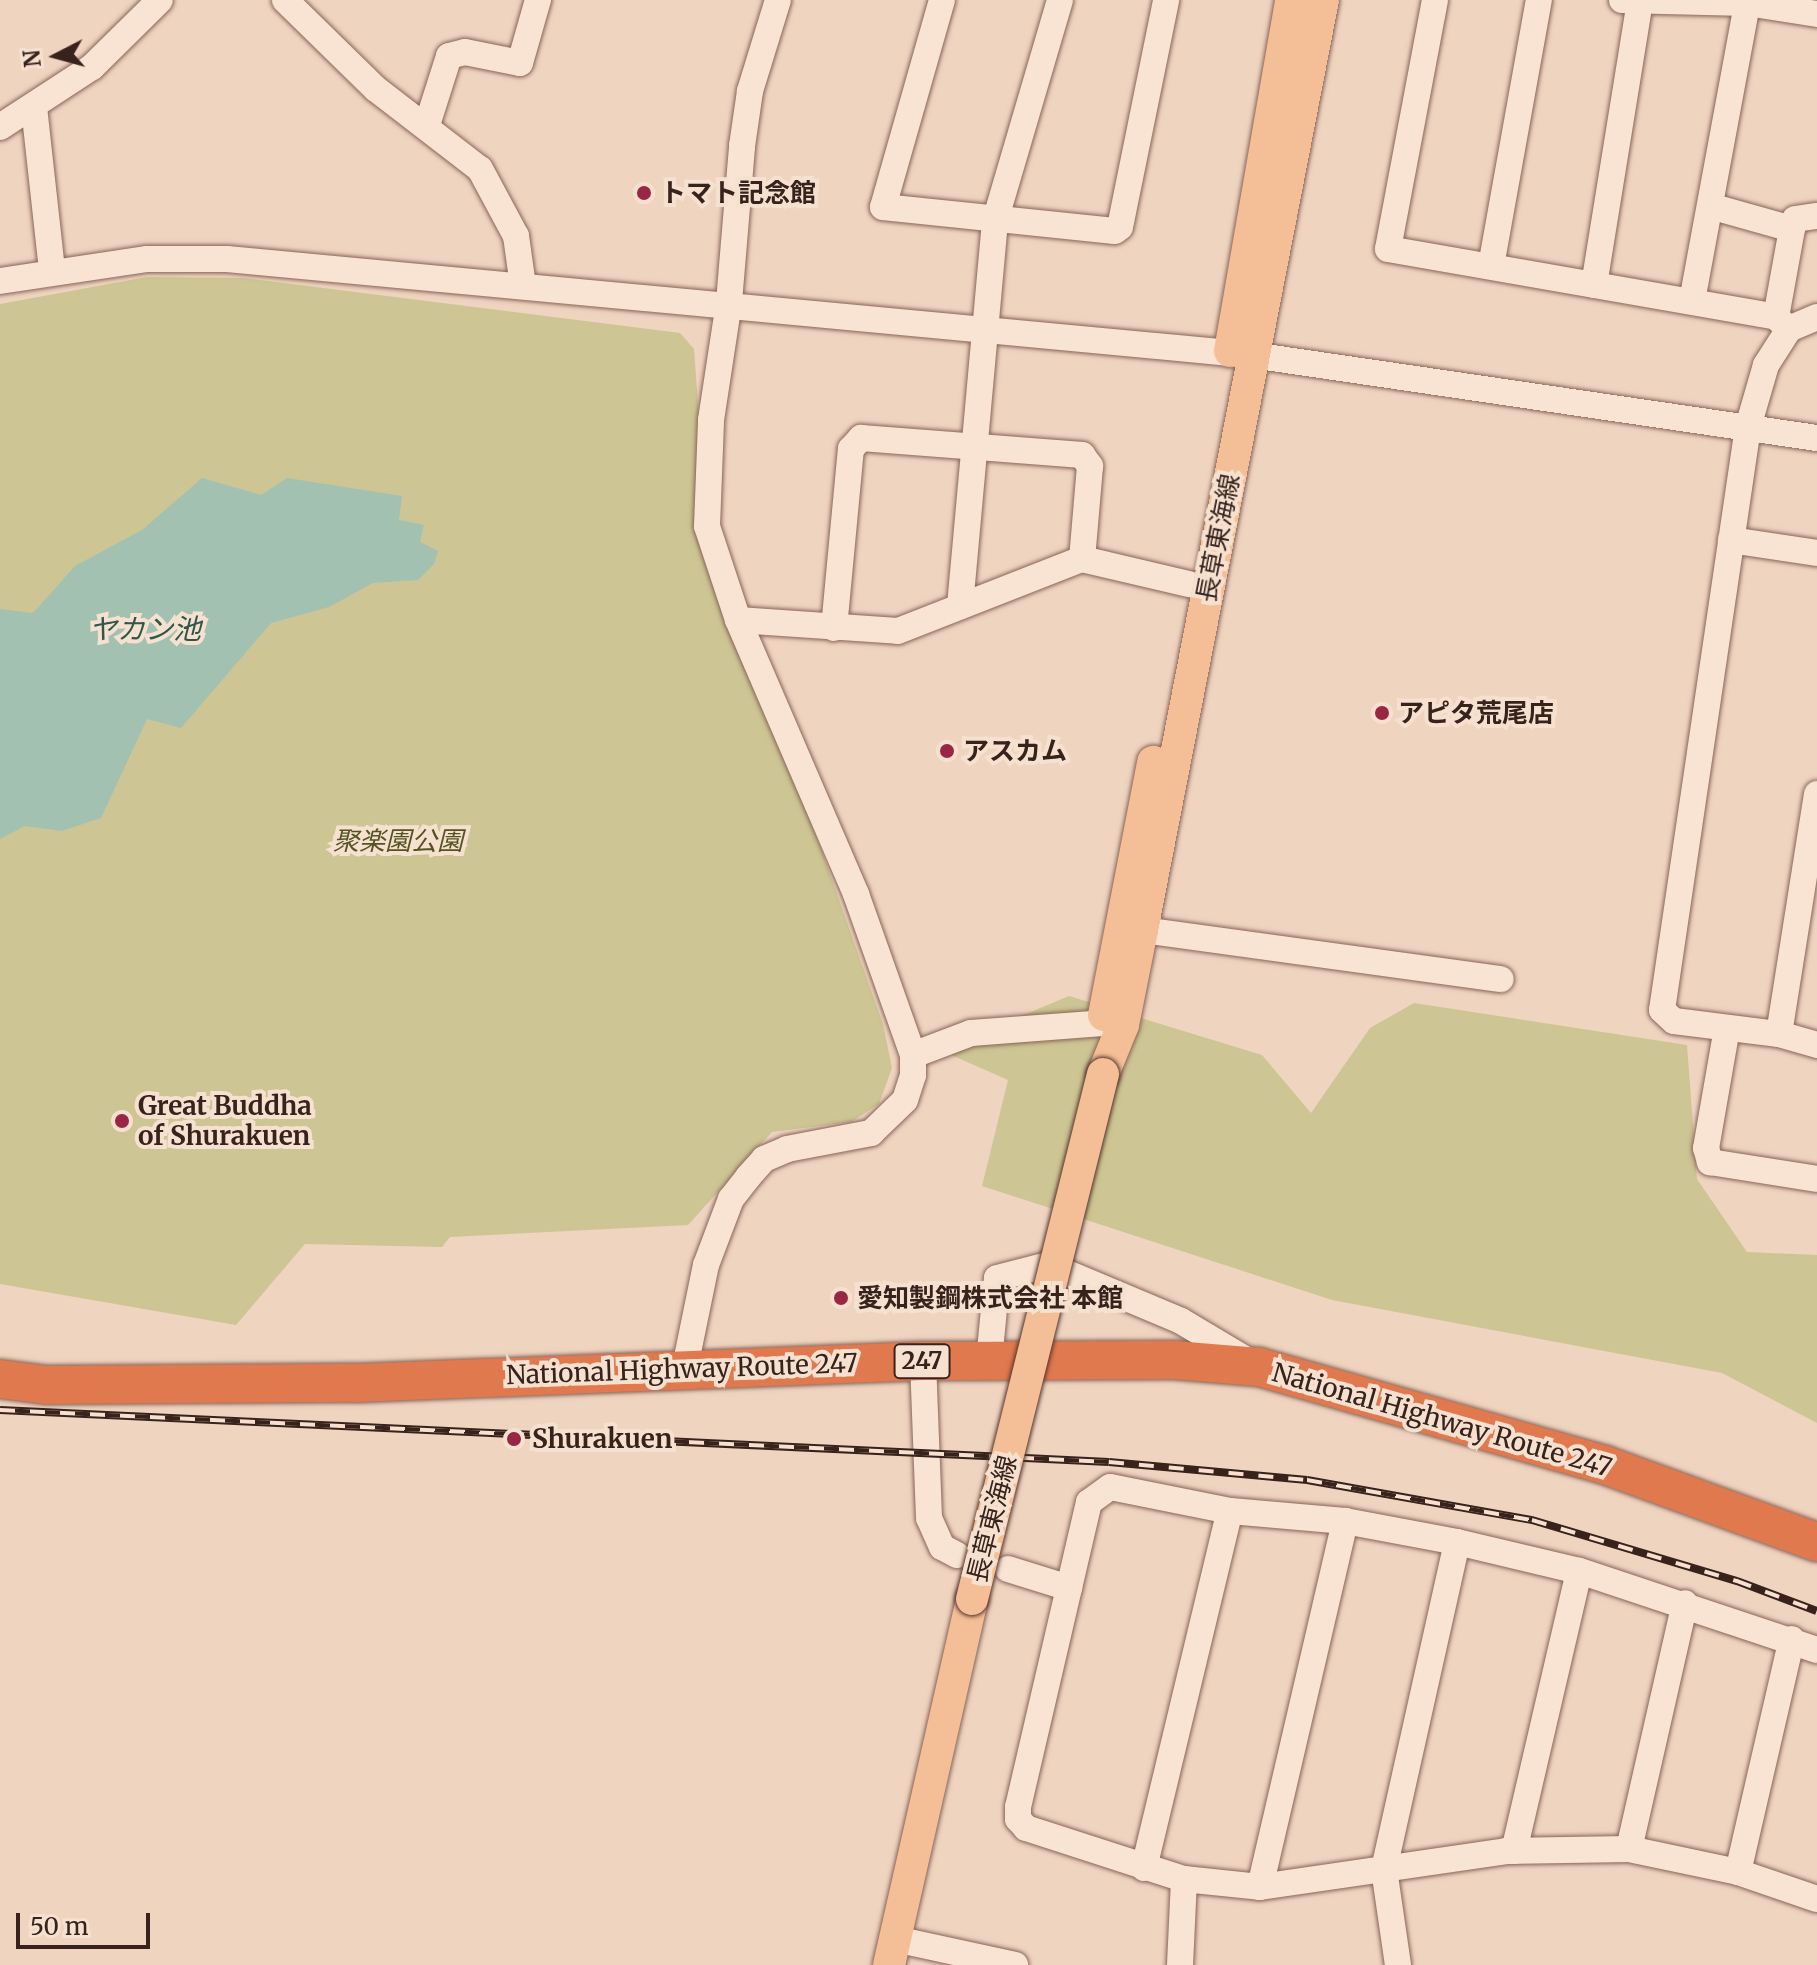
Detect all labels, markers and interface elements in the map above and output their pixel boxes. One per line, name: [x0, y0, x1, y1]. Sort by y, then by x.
north arrow: [16, 16, 96, 96]
text: N: [17, 48, 47, 69]
place label: トマト記念館: [660, 177, 816, 209]
marker: トマト記念館: [635, 184, 653, 202]
street label: 長草東海線: [1190, 471, 1246, 605]
water label: ヤカン池: [89, 612, 201, 646]
place label: アピタ荒尾店: [1398, 697, 1554, 729]
marker: アピタ荒尾店: [1373, 704, 1391, 722]
place label: アスカム: [963, 735, 1067, 767]
marker: アスカム: [938, 742, 956, 760]
park label: 聚楽園公園: [333, 825, 463, 857]
place label: Great Buddha of Shurakuen: [138, 1090, 312, 1152]
marker: Great Buddha of Shurakuen: [113, 1112, 131, 1130]
place label: 愛知製鋼株式会社 本館: [857, 1282, 1123, 1314]
marker: 愛知製鋼株式会社 本館: [832, 1289, 850, 1307]
road number: 247: [892, 1341, 952, 1381]
street label: National Highway Route 247: [506, 1347, 858, 1391]
street label: National Highway Route 247: [1269, 1357, 1615, 1483]
place label: Shurakuen: [532, 1423, 672, 1455]
marker: Shurakuen: [503, 1428, 525, 1450]
street label: 長草東海線: [961, 1452, 1023, 1586]
scale bar: [20, 1897, 154, 1947]
text: 50 m: [30, 1911, 89, 1942]

